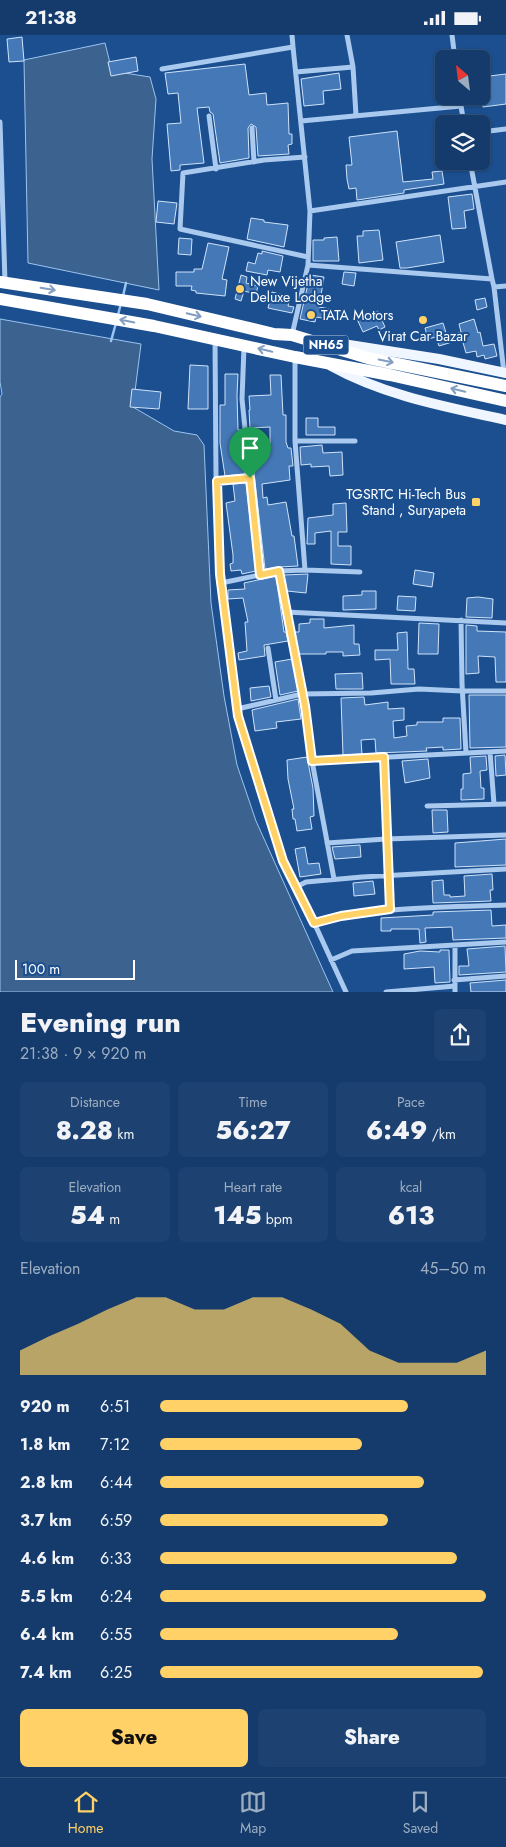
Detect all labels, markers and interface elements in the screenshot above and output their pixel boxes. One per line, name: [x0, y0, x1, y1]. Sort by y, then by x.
text: 21:38: [25, 4, 77, 31]
north arrow: [435, 50, 490, 105]
map controls: [435, 50, 490, 170]
button: layers: [435, 115, 490, 170]
place label: New Vijetha Deluxe Lodge: [250, 271, 332, 307]
marker: New Vijetha Deluxe Lodge: [234, 283, 246, 295]
one-way arrow: [40, 285, 56, 295]
place label: TATA Motors: [321, 305, 394, 325]
marker: TATA Motors: [305, 309, 317, 321]
one-way arrow: [186, 311, 202, 320]
marker: Virat Car Bazar: [417, 314, 429, 326]
one-way arrow: [120, 315, 136, 325]
place label: Virat Car Bazar: [378, 326, 468, 346]
road number: NH65: [304, 335, 348, 355]
one-way arrow: [258, 345, 274, 354]
one-way arrow: [377, 357, 393, 366]
one-way arrow: [451, 385, 467, 394]
pin: [229, 427, 271, 478]
icon: arrive: [236, 434, 264, 462]
place label: TGSRTC Hi-Tech Bus Stand , Suryapeta: [346, 484, 466, 520]
marker: TGSRTC Hi-Tech Bus Stand , Suryapeta: [470, 496, 482, 508]
scale bar: [15, 957, 135, 980]
text: 100 m: [22, 959, 60, 979]
text: Evening run: [20, 1002, 181, 1043]
button: share: [434, 1009, 486, 1061]
text: 21:38 · 9 × 920 m: [20, 1042, 147, 1065]
text: Distance: [70, 1092, 120, 1112]
text: Time: [239, 1092, 267, 1112]
text: Pace: [397, 1092, 425, 1112]
text: 8.28: [56, 1112, 113, 1148]
text: 56:27: [215, 1112, 291, 1148]
text: 6:49: [366, 1112, 427, 1148]
text: km: [113, 1124, 134, 1144]
text: /km: [427, 1124, 456, 1144]
text: Elevation: [69, 1177, 121, 1197]
text: Heart rate: [224, 1177, 282, 1197]
text: kcal: [400, 1177, 422, 1197]
text: 54: [70, 1197, 105, 1233]
text: 145: [213, 1197, 262, 1233]
text: 613: [388, 1197, 434, 1233]
text: m: [105, 1209, 120, 1229]
text: bpm: [262, 1209, 293, 1229]
text: Elevation: [20, 1257, 80, 1280]
text: 45–50 m: [420, 1257, 486, 1280]
text: 920 m: [20, 1395, 70, 1418]
text: 6:51: [100, 1395, 130, 1418]
text: 1.8 km: [20, 1433, 70, 1456]
text: 7:12: [100, 1433, 130, 1456]
text: 2.8 km: [20, 1471, 73, 1494]
text: 6:44: [100, 1471, 133, 1494]
text: 3.7 km: [20, 1509, 72, 1532]
text: 6:59: [100, 1509, 132, 1532]
text: 4.6 km: [20, 1547, 74, 1570]
text: 6:33: [100, 1547, 132, 1570]
text: 5.5 km: [20, 1585, 73, 1608]
text: 6:24: [100, 1585, 132, 1608]
text: 6.4 km: [20, 1623, 74, 1646]
text: 6:55: [100, 1623, 132, 1646]
text: 7.4 km: [20, 1661, 72, 1684]
text: 6:25: [100, 1661, 132, 1684]
button: Save: [20, 1709, 248, 1767]
button: Share: [258, 1709, 486, 1767]
tab: Home: [68, 1788, 104, 1838]
tab: Map: [239, 1788, 267, 1838]
tab: Saved: [403, 1788, 438, 1838]

